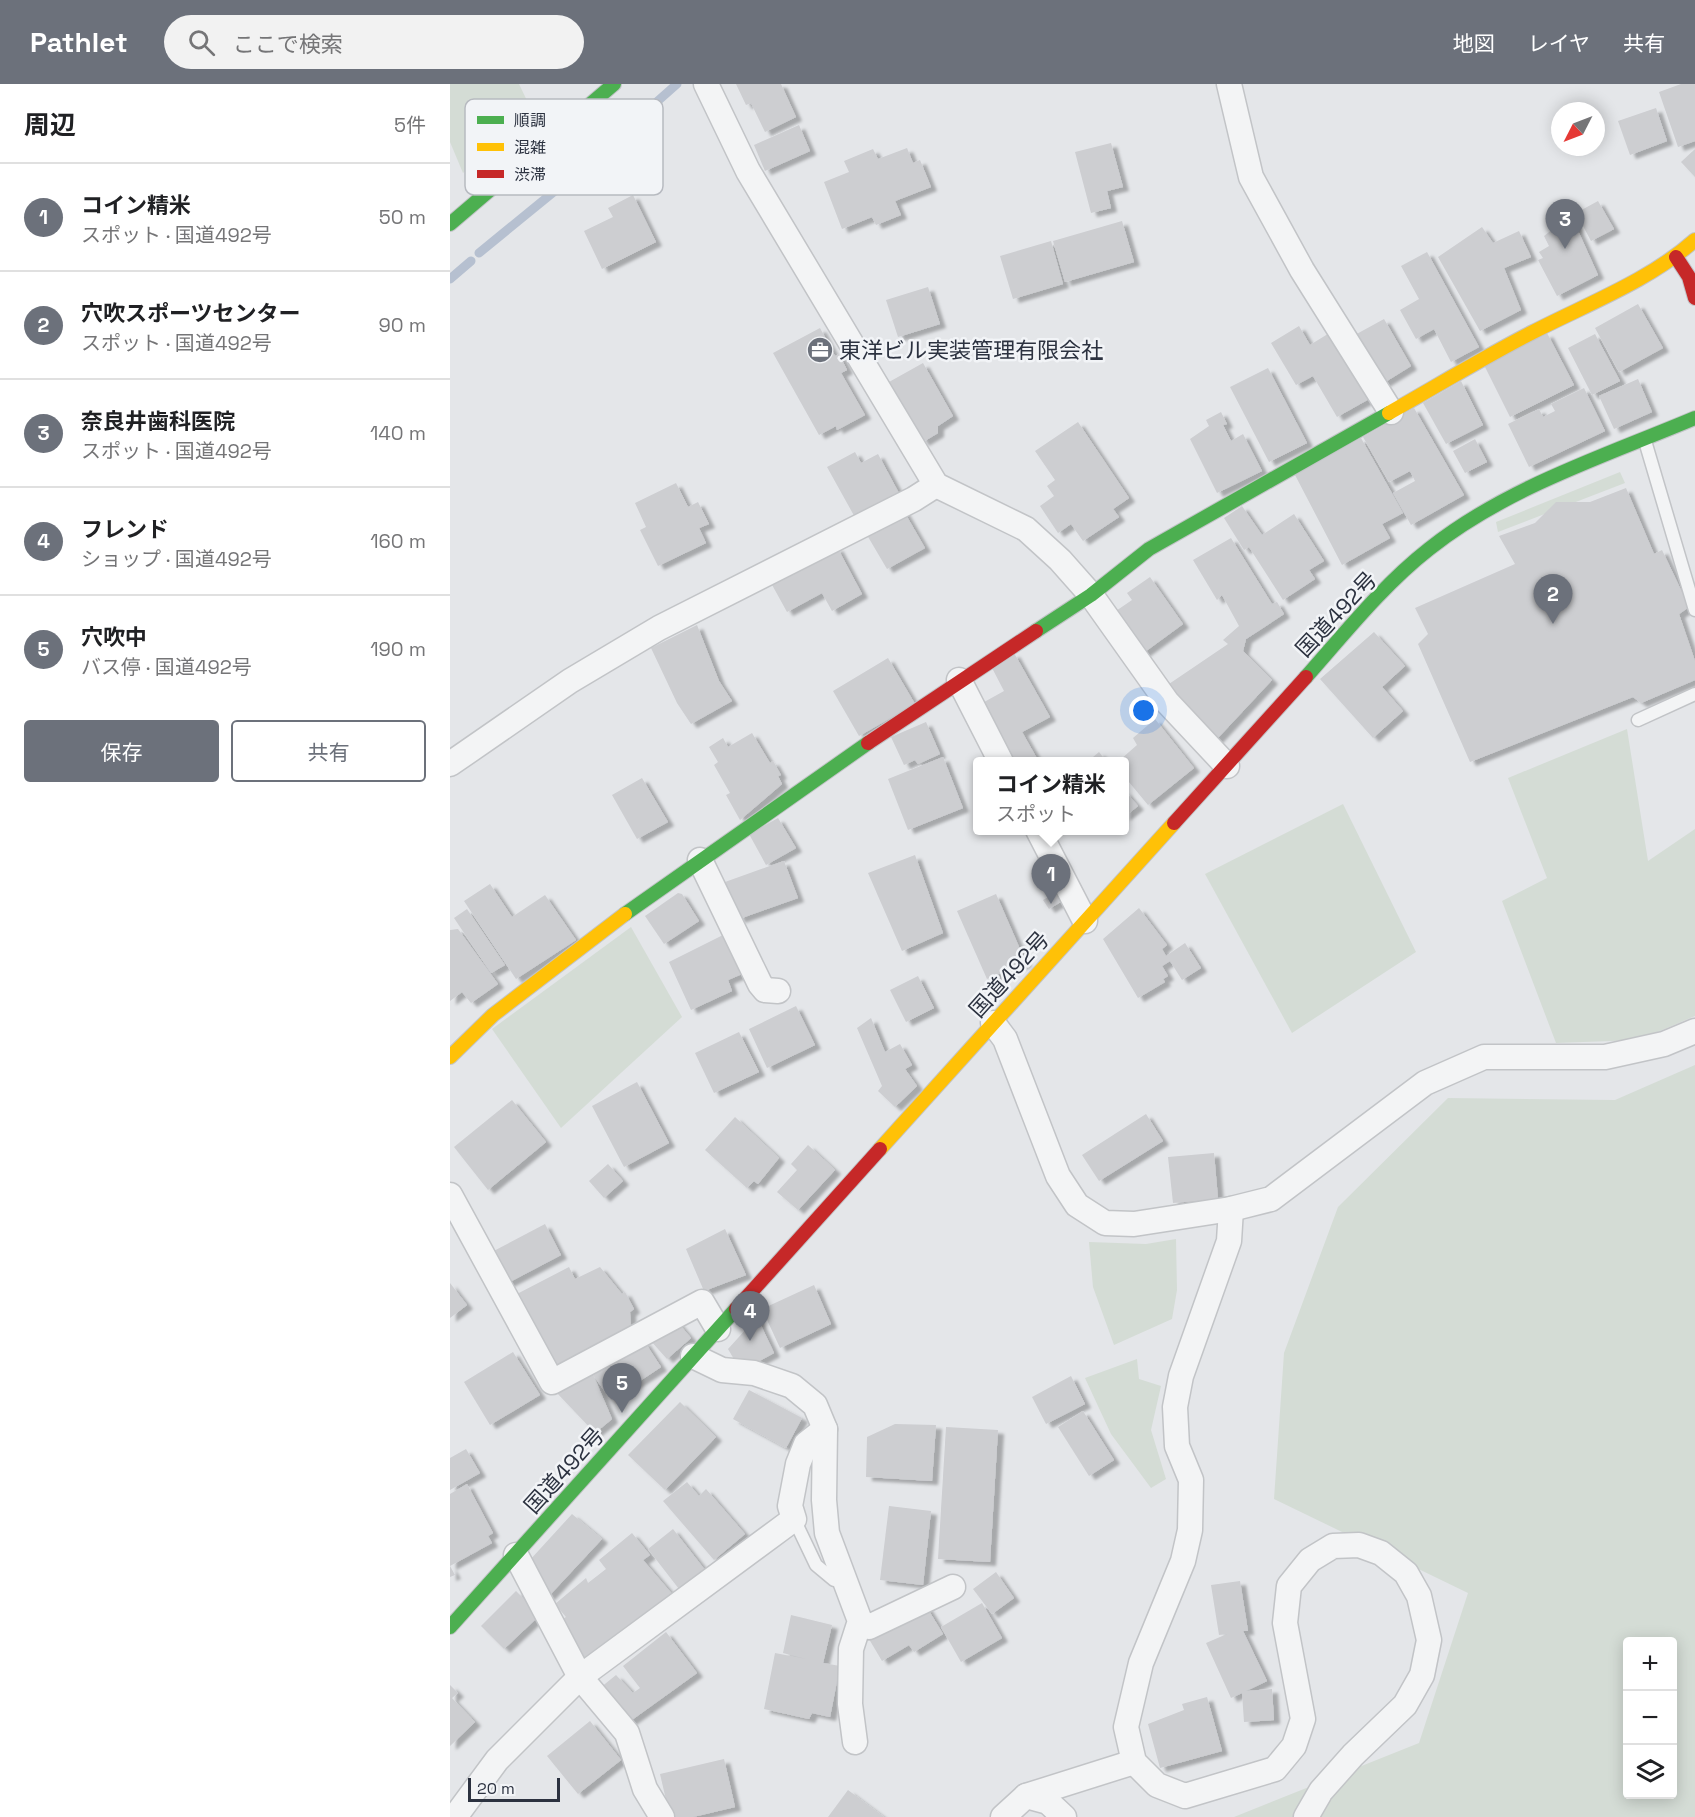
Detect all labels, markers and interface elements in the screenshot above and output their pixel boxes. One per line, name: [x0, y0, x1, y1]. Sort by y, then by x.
search box: [164, 15, 584, 69]
text: Pathlet: [30, 24, 128, 60]
icon: search: [185, 26, 218, 59]
text: ここで検索: [233, 30, 343, 58]
text: 地図: [1453, 30, 1495, 57]
text: レイヤ: [1528, 30, 1590, 57]
text: 共有: [1623, 30, 1665, 57]
legend: [465, 99, 663, 195]
north arrow: [1551, 102, 1605, 156]
text: 周辺: [24, 108, 76, 142]
text: 順調: [514, 110, 546, 131]
text: 5件: [394, 112, 426, 138]
text: 混雑: [514, 137, 546, 158]
text: 渋滞: [514, 164, 546, 185]
text: コイン精米: [81, 191, 191, 219]
pin: 3: [1546, 200, 1584, 249]
text: 1: [39, 204, 48, 230]
text: 50 m: [379, 204, 426, 230]
text: スポット · 国道492号: [81, 222, 272, 248]
text: 穴吹スポーツセンター: [81, 299, 301, 327]
text: 2: [38, 312, 49, 338]
text: 90 m: [379, 312, 426, 338]
text: スポット · 国道492号: [81, 330, 272, 356]
office icon: 東洋ビル実装管理有限会社: [805, 335, 835, 365]
place label: 東洋ビル実装管理有限会社: [839, 336, 1103, 364]
text: 奈良井歯科医院: [81, 407, 235, 435]
text: 3: [37, 420, 50, 446]
text: 140 m: [370, 420, 426, 446]
text: スポット · 国道492号: [81, 438, 272, 464]
text: フレンド: [81, 515, 169, 543]
text: 4: [37, 528, 50, 554]
text: 160 m: [370, 528, 426, 554]
text: ショップ · 国道492号: [81, 546, 272, 572]
street label: 国道492号: [1289, 566, 1383, 662]
pin: 2: [1534, 574, 1572, 624]
text: 穴吹中: [81, 623, 147, 651]
text: 5: [38, 636, 50, 662]
text: 190 m: [370, 636, 426, 662]
text: バス停 · 国道492号: [81, 654, 252, 680]
your location: [1129, 696, 1158, 725]
button: 保存: [24, 720, 219, 782]
button: 共有: [231, 720, 426, 782]
popup: [973, 757, 1129, 835]
text: コイン精米: [996, 770, 1106, 798]
text: スポット: [996, 801, 1076, 827]
pin: 1: [1032, 854, 1070, 904]
street label: 国道492号: [963, 925, 1055, 1023]
pin: 4: [730, 1292, 770, 1341]
pin: 5: [602, 1364, 642, 1413]
street label: 国道492号: [518, 1421, 610, 1519]
map controls: [1623, 1637, 1677, 1799]
button: +: [1623, 1637, 1677, 1691]
button: −: [1623, 1691, 1677, 1745]
button: layers: [1623, 1745, 1677, 1799]
scale bar: [468, 1775, 560, 1802]
text: 20 m: [477, 1778, 515, 1799]

